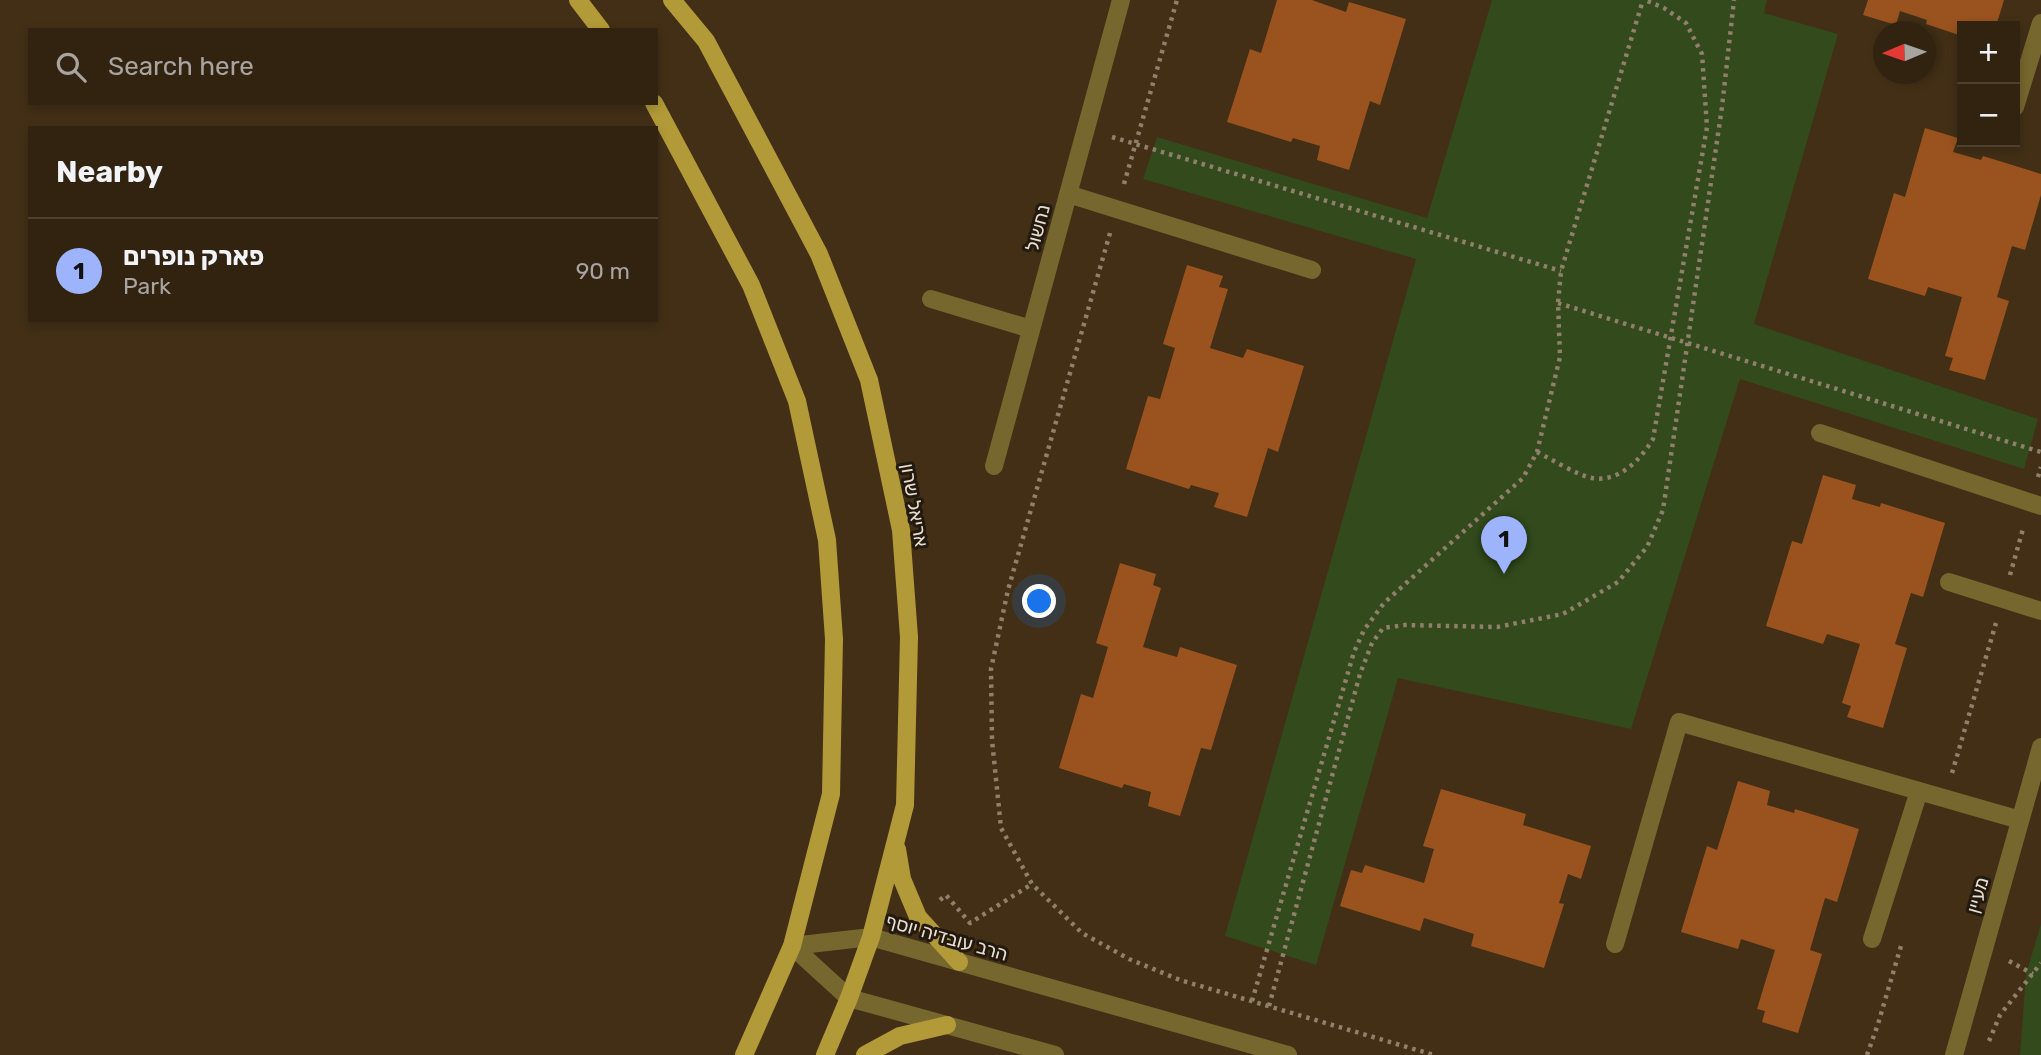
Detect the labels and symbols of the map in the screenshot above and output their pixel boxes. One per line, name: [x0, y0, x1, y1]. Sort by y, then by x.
north arrow: [1873, 21, 1936, 84]
street label: נחשול: [1020, 202, 1055, 254]
street label: אריאל שרון: [896, 462, 933, 549]
pin: 1: [1481, 516, 1527, 574]
your location: [1022, 584, 1056, 618]
street label: מעיין: [1961, 874, 1994, 916]
street label: הרב עובדיה יוסף: [883, 909, 1011, 966]

